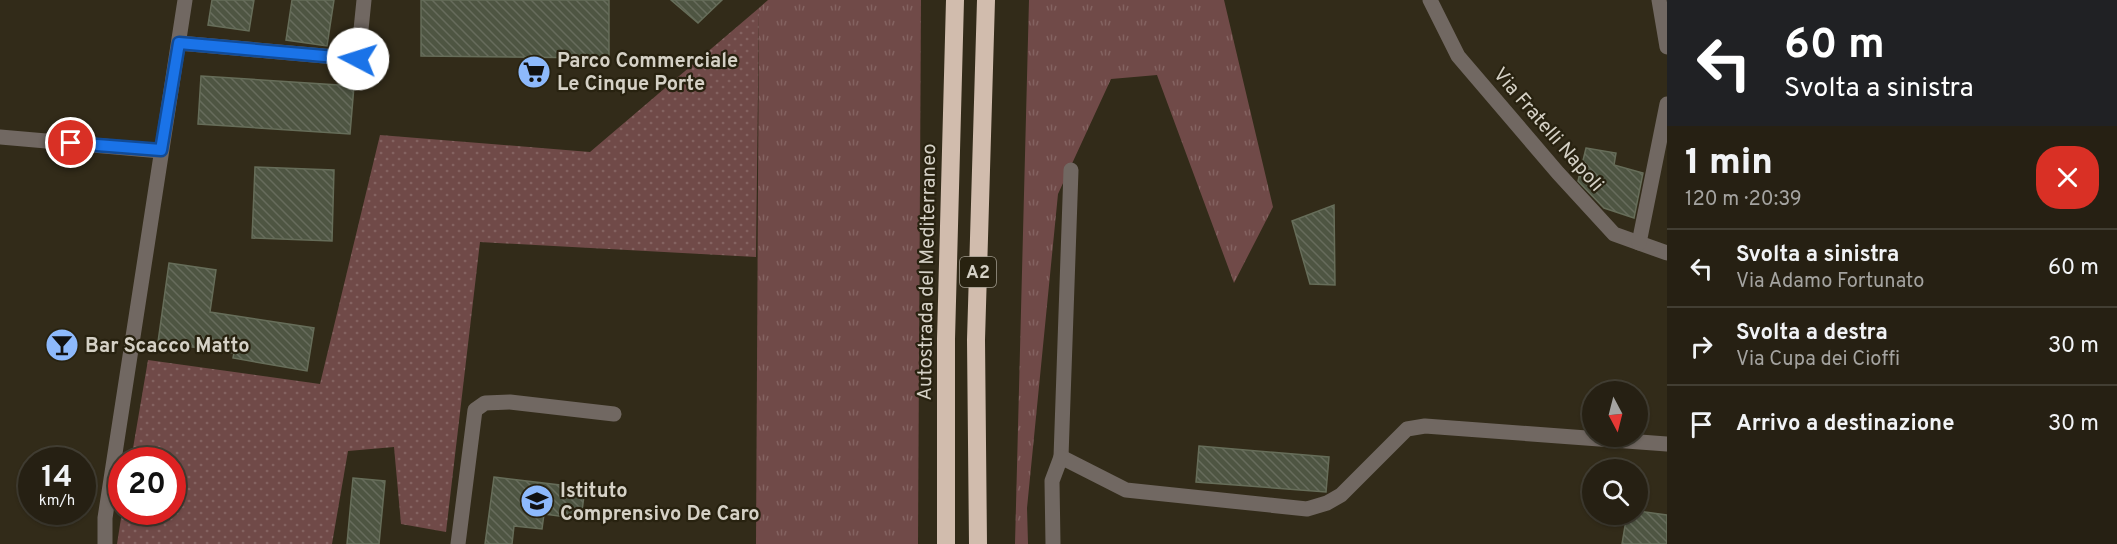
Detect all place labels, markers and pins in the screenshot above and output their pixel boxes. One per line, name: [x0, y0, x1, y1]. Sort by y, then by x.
place label: Parco Commerciale Le Cinque Porte: [557, 49, 738, 98]
supermarket icon: Parco Commerciale Le Cinque Porte: [516, 54, 552, 90]
pin: [45, 117, 96, 168]
bar icon: Bar Scacco Matto: [44, 327, 80, 363]
place label: Bar Scacco Matto: [85, 334, 249, 360]
place label: Istituto Comprensivo De Caro: [560, 479, 760, 528]
school or university icon: Istituto Comprensivo De Caro: [519, 483, 555, 519]

